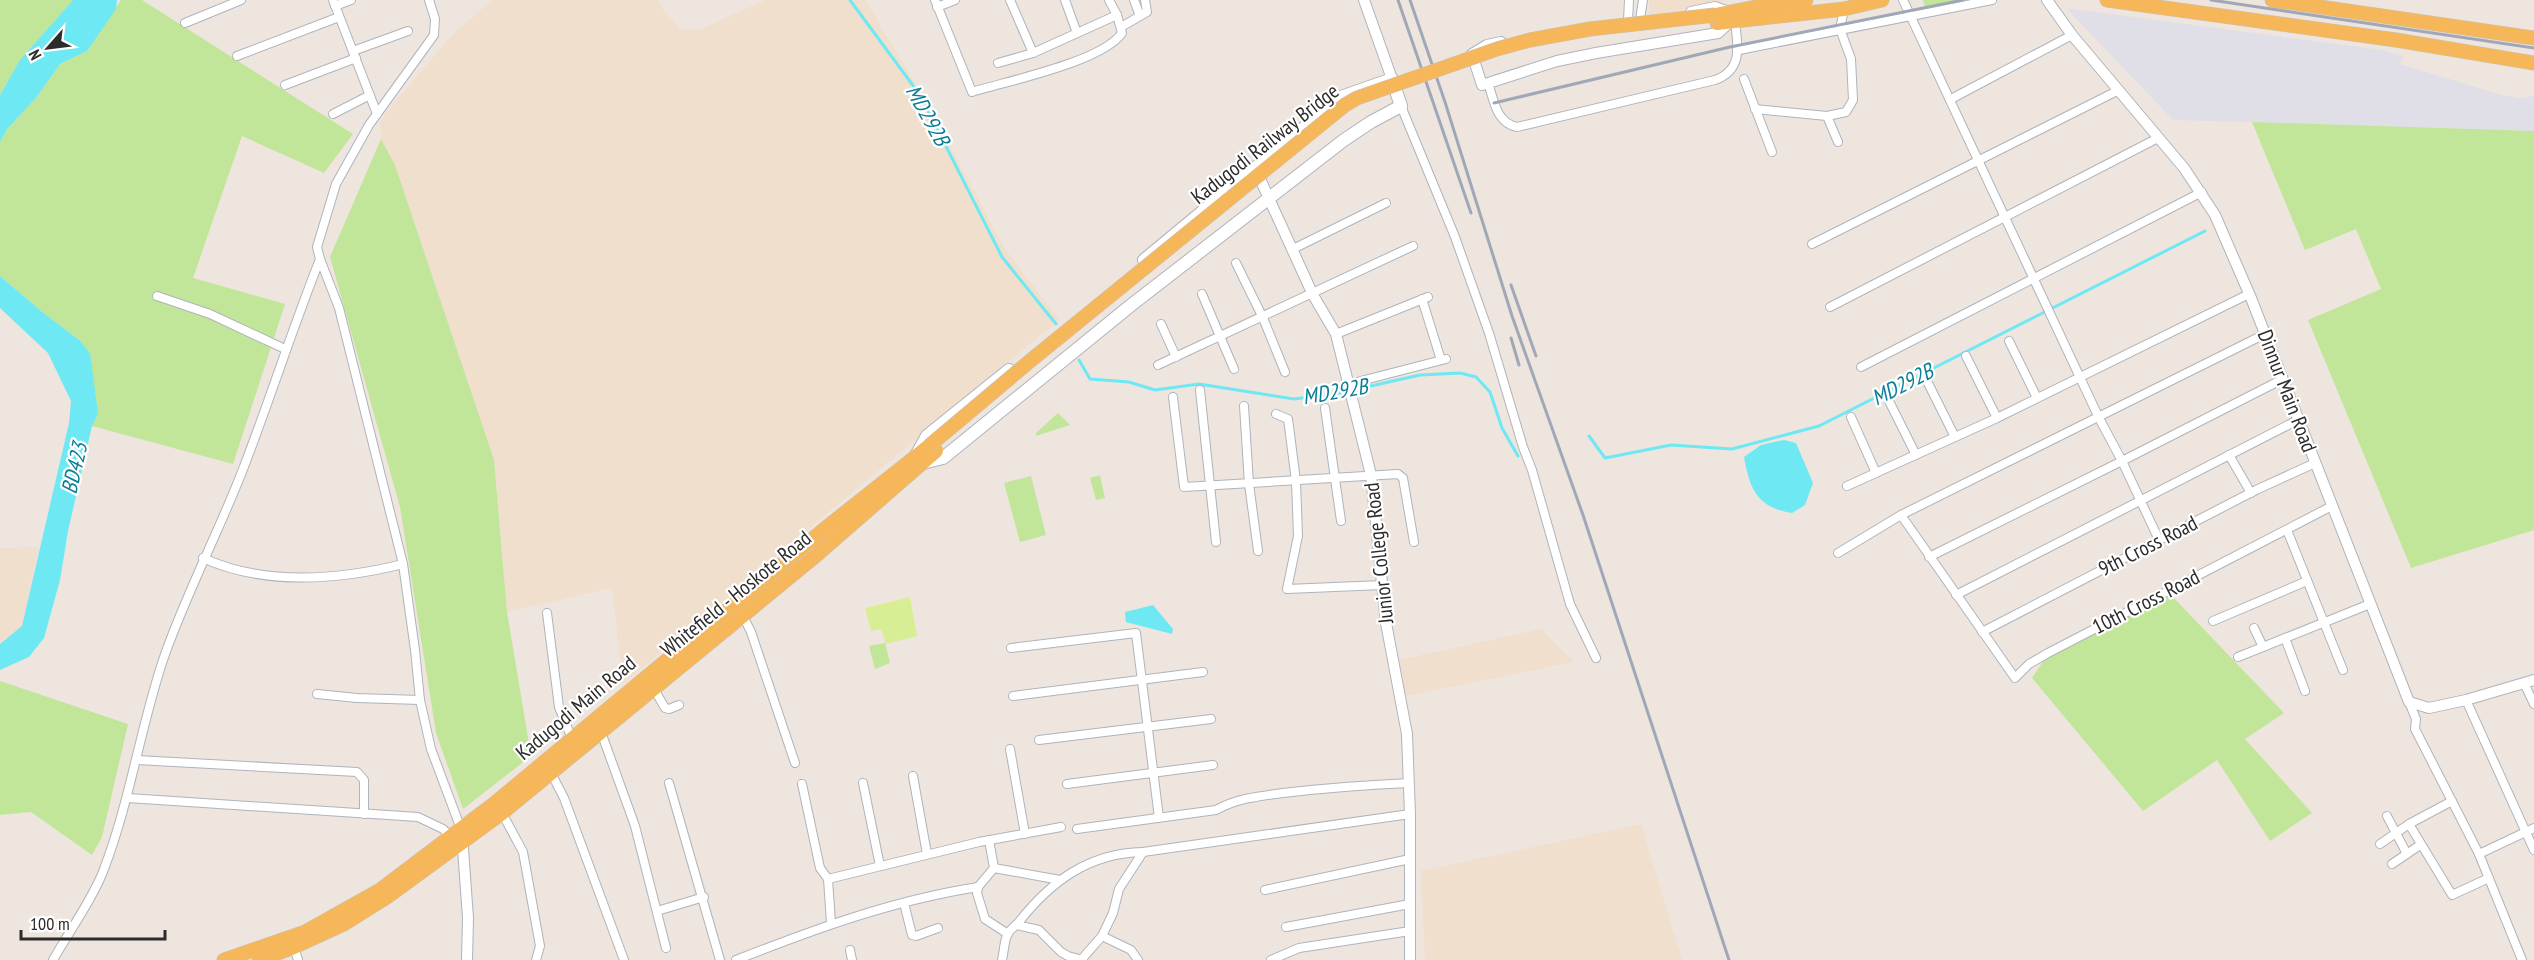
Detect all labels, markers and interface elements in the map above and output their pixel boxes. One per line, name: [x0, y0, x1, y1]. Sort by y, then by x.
north arrow: [18, 18, 78, 78]
text: N: [24, 47, 46, 64]
street label: Kadugodi Railway Bridge: [1185, 77, 1344, 210]
water label: MD292B: [900, 80, 957, 153]
street label: Dinnur Main Road: [2252, 326, 2323, 456]
water label: MD292B: [1866, 355, 1940, 411]
water label: MD292B: [1300, 371, 1372, 410]
water label: BD423: [55, 438, 94, 496]
street label: Junior College Road: [1358, 481, 1399, 626]
street label: 9th Cross Road: [2094, 509, 2202, 582]
street label: Whitefield - Hoskote Road: [655, 524, 817, 663]
street label: 10th Cross Road: [2088, 563, 2204, 640]
street label: Kadugodi Main Road: [510, 650, 641, 766]
scale bar: [21, 903, 165, 941]
text: 100 m: [30, 912, 70, 935]

